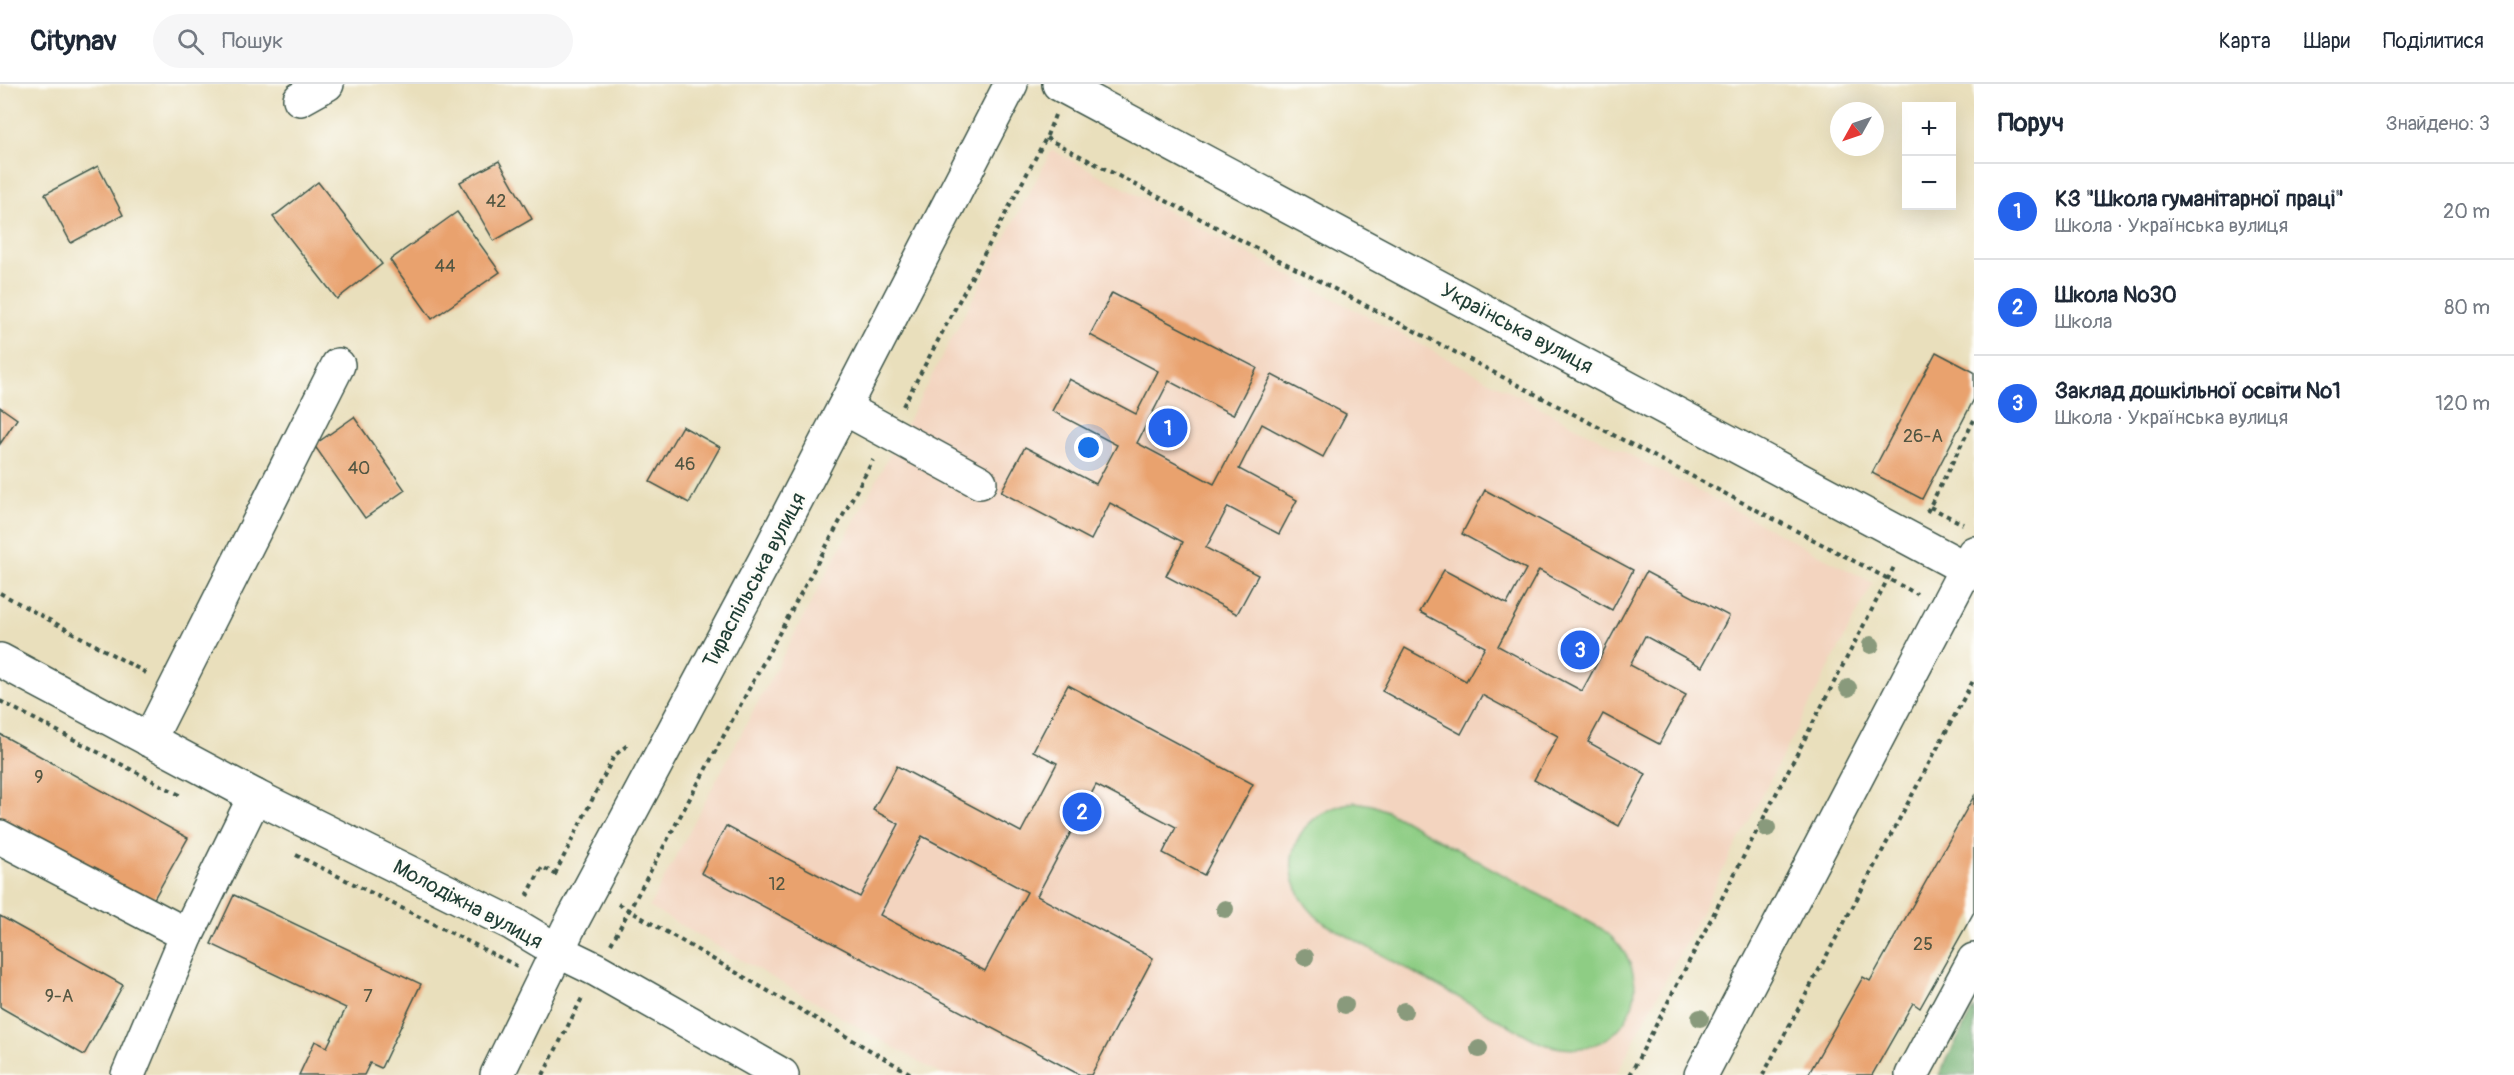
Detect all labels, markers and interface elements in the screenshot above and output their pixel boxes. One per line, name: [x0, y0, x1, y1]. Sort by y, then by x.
search box: [153, 14, 573, 68]
text: Citynav: [30, 24, 117, 59]
icon: search: [174, 25, 207, 58]
text: Пошук: [222, 27, 283, 55]
text: Карта: [2219, 28, 2271, 55]
text: Шари: [2304, 28, 2350, 55]
text: Поділитися: [2383, 28, 2484, 55]
north arrow: [1830, 102, 1884, 156]
map controls: [1902, 102, 1956, 210]
button: +: [1902, 102, 1956, 156]
text: Поруч: [1998, 107, 2064, 139]
text: Знайдено: 3: [2386, 111, 2490, 136]
button: −: [1902, 156, 1956, 210]
text: КЗ "Школа гуманітарної праці": [2055, 185, 2344, 213]
house number: 42: [486, 190, 506, 213]
text: 1: [2014, 199, 2021, 224]
text: 20 m: [2443, 199, 2490, 224]
text: Школа · Українська вулиця: [2055, 213, 2288, 238]
house number: 44: [435, 255, 456, 278]
street label: Українська вулиця: [1436, 277, 1598, 380]
text: Школа №30: [2055, 281, 2177, 309]
text: 2: [2012, 295, 2023, 320]
text: 80 m: [2444, 295, 2490, 320]
text: Школа: [2055, 309, 2112, 334]
text: Заклад дошкільної освіти №1: [2055, 377, 2341, 405]
text: 3: [2012, 391, 2023, 416]
text: 120 m: [2435, 391, 2490, 416]
text: Школа · Українська вулиця: [2055, 405, 2288, 430]
pin: 1: [1148, 406, 1188, 450]
house number: 26-А: [1903, 425, 1943, 448]
your location: [1074, 433, 1103, 462]
house number: 46: [675, 453, 695, 476]
house number: 40: [348, 457, 370, 480]
street label: Тираспільська вулиця: [697, 488, 812, 673]
pin: 3: [1560, 628, 1600, 672]
house number: 9: [34, 766, 44, 789]
pin: 2: [1062, 790, 1102, 834]
street label: Молодіжна вулиця: [388, 854, 547, 955]
house number: 12: [768, 873, 786, 896]
house number: 25: [1913, 933, 1933, 956]
house number: 9-А: [45, 985, 74, 1008]
house number: 7: [363, 985, 373, 1008]

